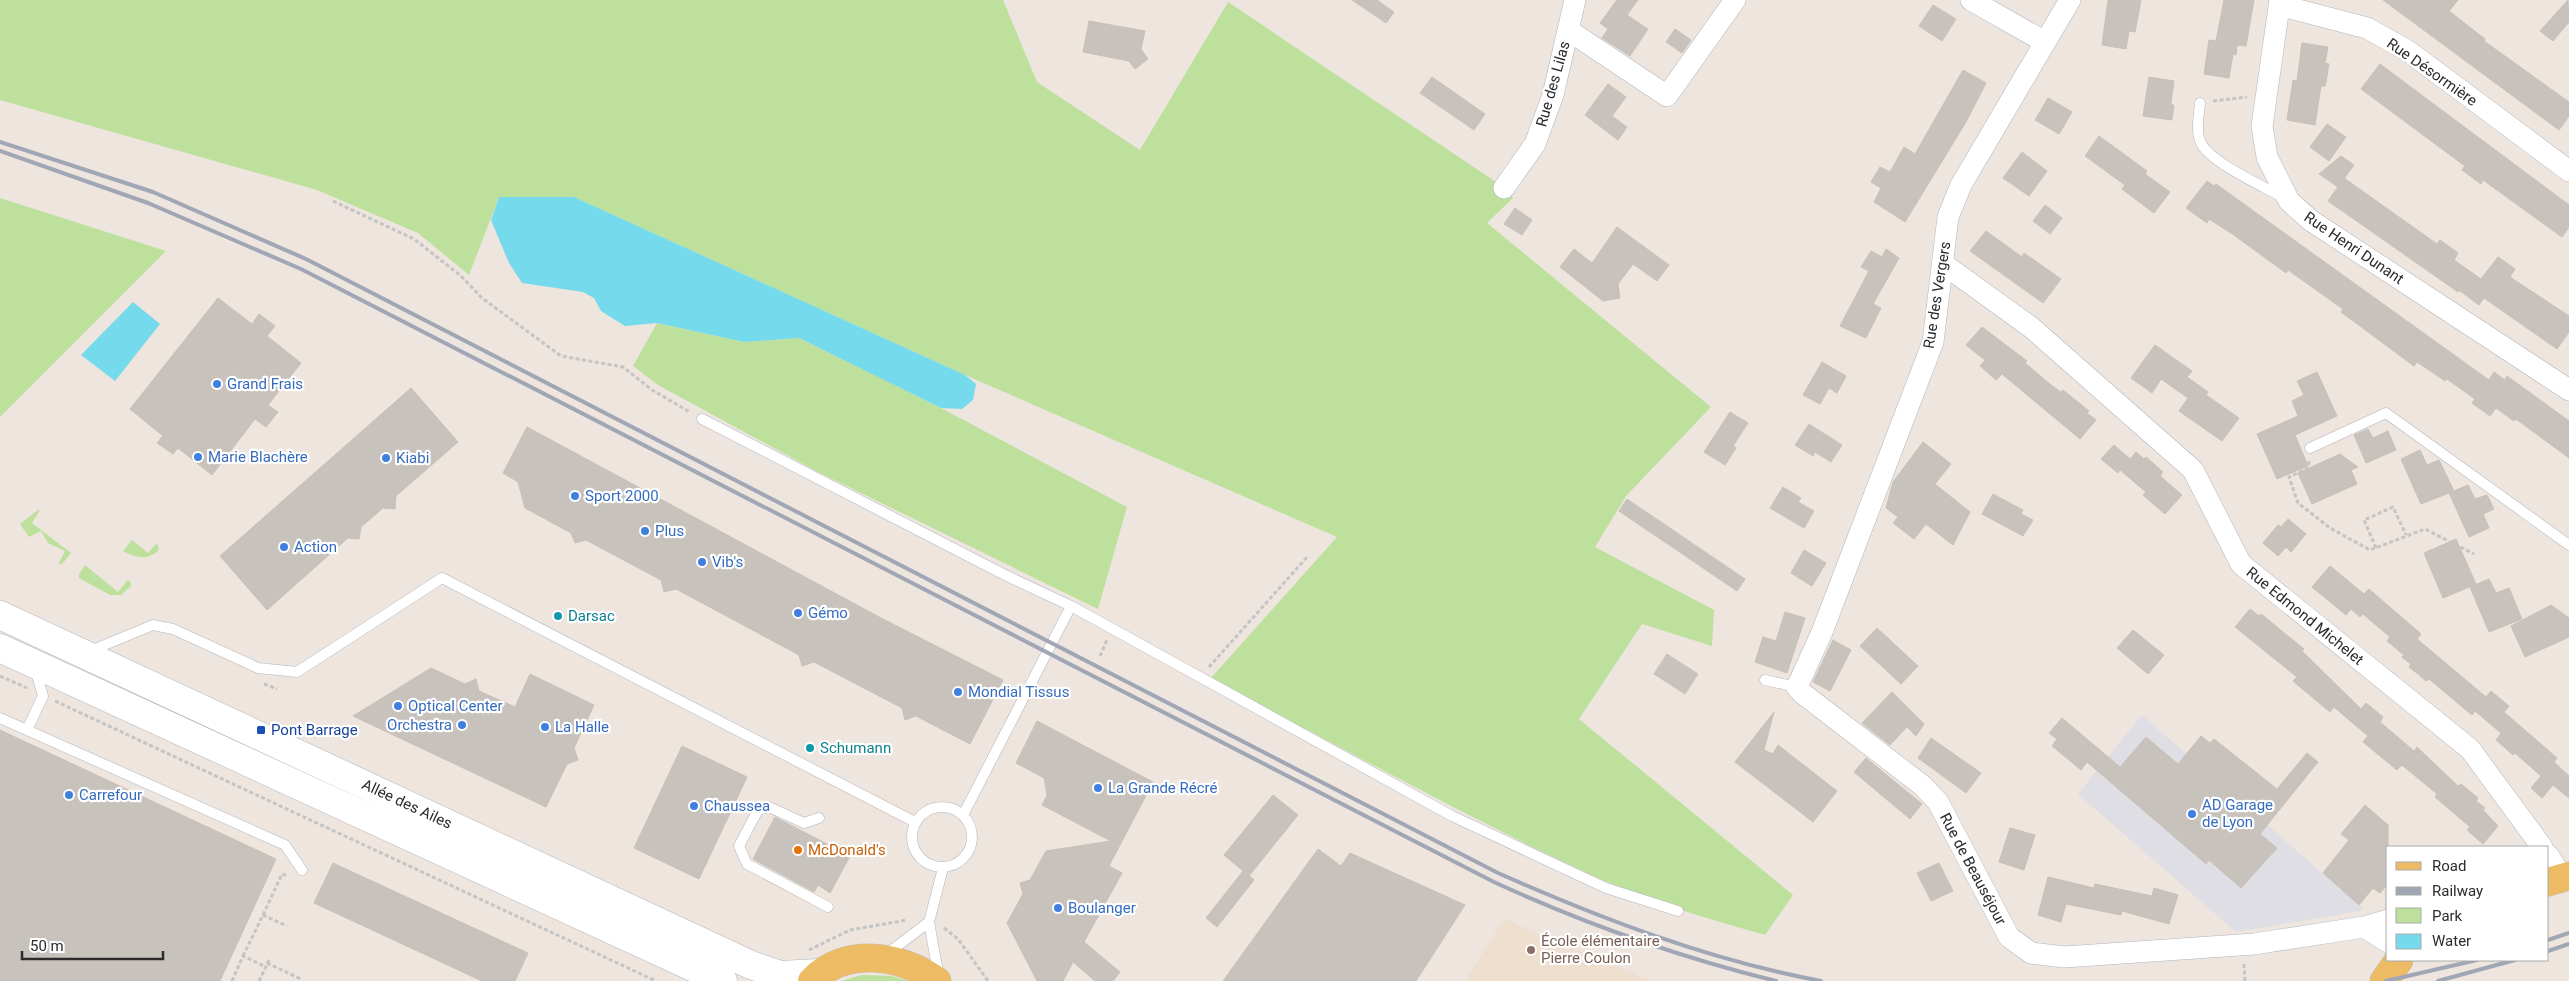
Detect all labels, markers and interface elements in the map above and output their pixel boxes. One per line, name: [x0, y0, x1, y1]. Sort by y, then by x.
street label: Rue Désormière: [2383, 34, 2481, 110]
street label: Rue des Lilas: [1532, 39, 1574, 129]
street label: Rue Henri Dunant: [2301, 208, 2407, 288]
street label: Rue des Vergers: [1920, 240, 1954, 350]
place label: Grand Frais: [227, 375, 303, 393]
marker: Grand Frais: [211, 378, 223, 390]
place label: Marie Blachère: [208, 448, 308, 466]
place label: Kiabi: [396, 449, 429, 467]
marker: Marie Blachère: [192, 451, 204, 463]
marker: Kiabi: [380, 452, 392, 464]
place label: Sport 2000: [585, 487, 659, 505]
marker: Sport 2000: [569, 490, 581, 502]
place label: Plus: [655, 522, 684, 540]
marker: Plus: [639, 525, 651, 537]
place label: Action: [294, 538, 337, 556]
marker: Action: [278, 541, 290, 553]
place label: Vib's: [712, 553, 743, 571]
marker: Vib's: [696, 556, 708, 568]
street label: Rue Edmond Michelet: [2243, 563, 2367, 669]
place label: Gémo: [808, 604, 848, 622]
place label: Darsac: [568, 607, 615, 625]
marker: Gémo: [792, 607, 804, 619]
marker: Darsac: [552, 610, 564, 622]
place label: Mondial Tissus: [968, 683, 1069, 701]
marker: Mondial Tissus: [952, 686, 964, 698]
place label: Optical Center: [408, 697, 503, 715]
marker: Optical Center: [392, 700, 404, 712]
place label: Orchestra: [387, 716, 452, 734]
place label: La Halle: [555, 718, 609, 736]
marker: Orchestra: [456, 719, 468, 731]
place label: Pont Barrage: [271, 721, 358, 739]
marker: La Halle: [539, 721, 551, 733]
marker: Pont Barrage: [255, 724, 267, 736]
place label: Schumann: [820, 739, 891, 757]
marker: Schumann: [804, 742, 816, 754]
street label: Allée des Ailes: [359, 775, 455, 833]
place label: La Grande Récré: [1108, 779, 1218, 797]
marker: La Grande Récré: [1092, 782, 1104, 794]
place label: Carrefour: [79, 786, 142, 804]
marker: Carrefour: [63, 789, 75, 801]
place label: AD Garage de Lyon: [2202, 796, 2273, 831]
place label: Chaussea: [704, 797, 770, 815]
marker: Chaussea: [688, 800, 700, 812]
marker: AD Garage de Lyon: [2186, 808, 2198, 820]
street label: Rue de Beauséjour: [1936, 810, 2010, 928]
place label: McDonald's: [808, 841, 886, 859]
marker: McDonald's: [792, 844, 804, 856]
legend: [2386, 846, 2549, 961]
text: Road: [2432, 857, 2466, 875]
text: Railway: [2432, 882, 2483, 900]
place label: Boulanger: [1068, 899, 1136, 917]
marker: Boulanger: [1052, 902, 1064, 914]
text: Park: [2432, 907, 2463, 925]
scale bar: [22, 928, 164, 960]
place label: École élémentaire Pierre Coulon: [1541, 932, 1660, 967]
text: Water: [2432, 932, 2471, 950]
text: 50 m: [30, 937, 64, 955]
marker: École élémentaire Pierre Coulon: [1525, 944, 1537, 956]

